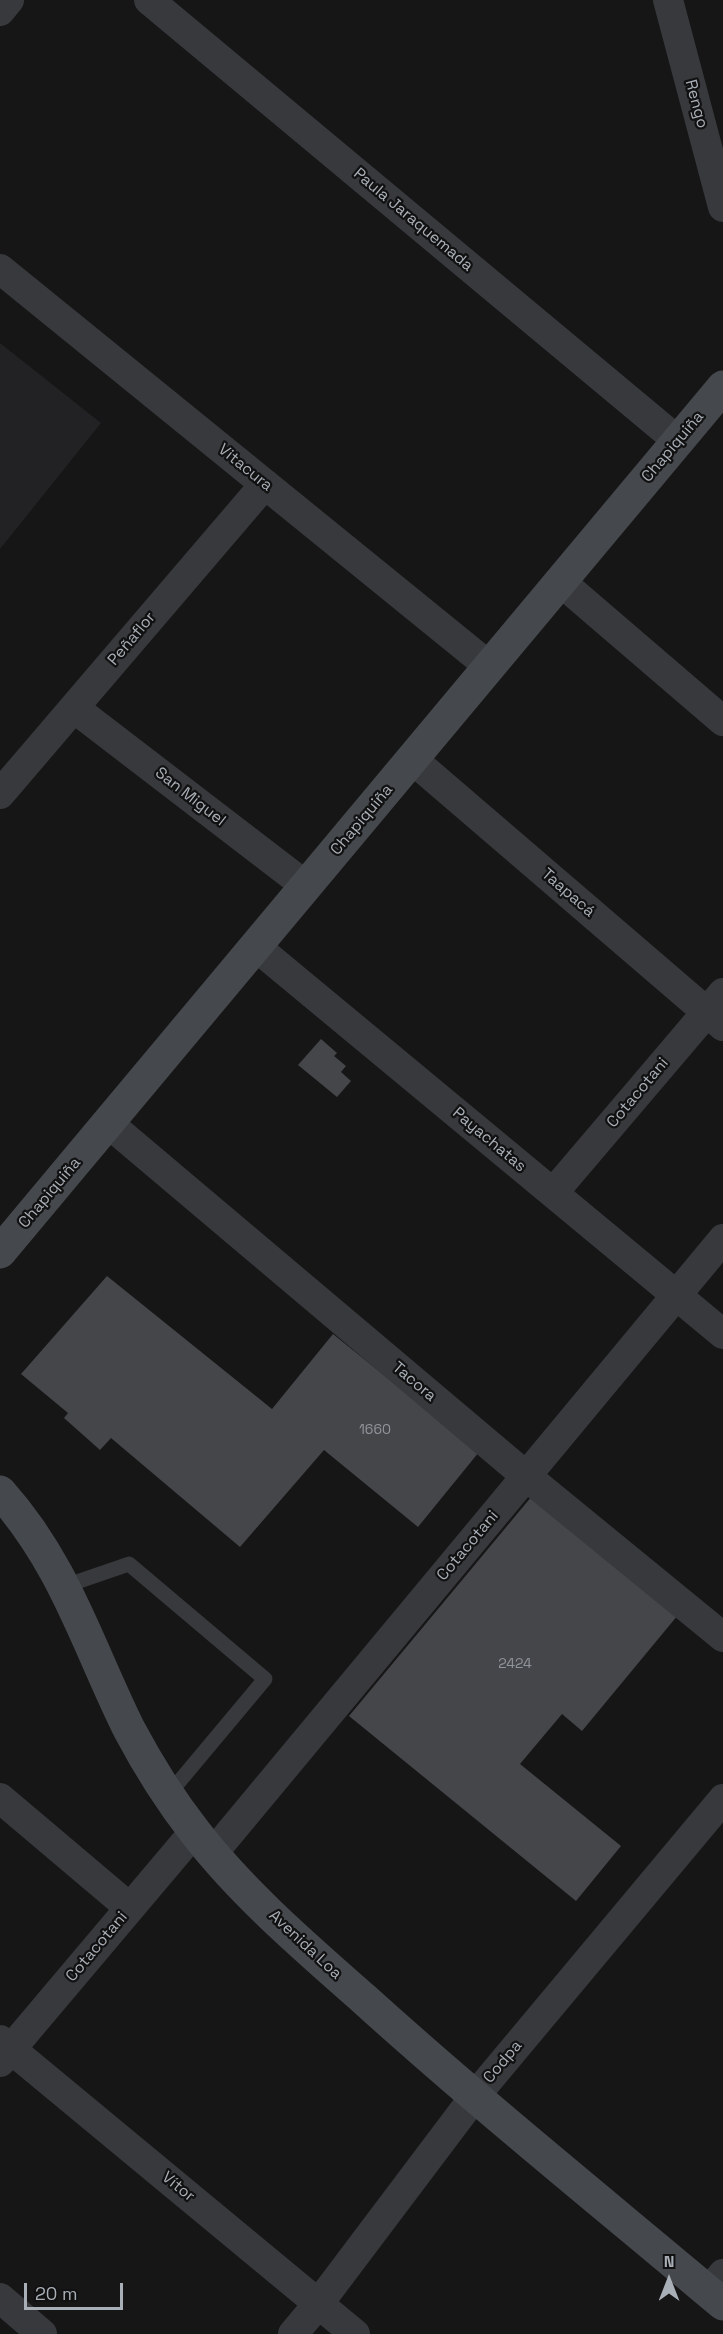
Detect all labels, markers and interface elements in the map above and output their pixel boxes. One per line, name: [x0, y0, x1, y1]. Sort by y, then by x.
street label: Rengo: [680, 78, 712, 130]
street label: Paula Jaraquemada: [349, 164, 477, 276]
street label: Chapiquiña: [638, 408, 708, 486]
street label: Vitacura: [214, 440, 276, 496]
street label: Peñaflor: [104, 608, 160, 670]
street label: San Miguel: [151, 764, 229, 830]
street label: Chapiquiña: [327, 781, 397, 859]
street label: Taapacá: [537, 865, 599, 921]
street label: Cotacotani: [603, 1054, 673, 1132]
street label: Payachatas: [448, 1104, 530, 1176]
street label: Chapiquiña: [15, 1154, 85, 1232]
street label: Tacora: [388, 1358, 440, 1406]
house number: 1660: [359, 1422, 391, 1438]
street label: Cotacotani: [433, 1507, 503, 1585]
house number: 2424: [498, 1656, 532, 1672]
street label: Avenida Loa: [265, 1906, 345, 1984]
street label: Cotacotani: [62, 1908, 132, 1986]
street label: Codpa: [480, 2037, 526, 2087]
street label: Vítor: [158, 2168, 198, 2206]
north arrow: [639, 2250, 699, 2310]
text: N: [664, 2251, 674, 2272]
scale bar: [27, 2271, 126, 2309]
text: 20 m: [35, 2282, 78, 2305]

